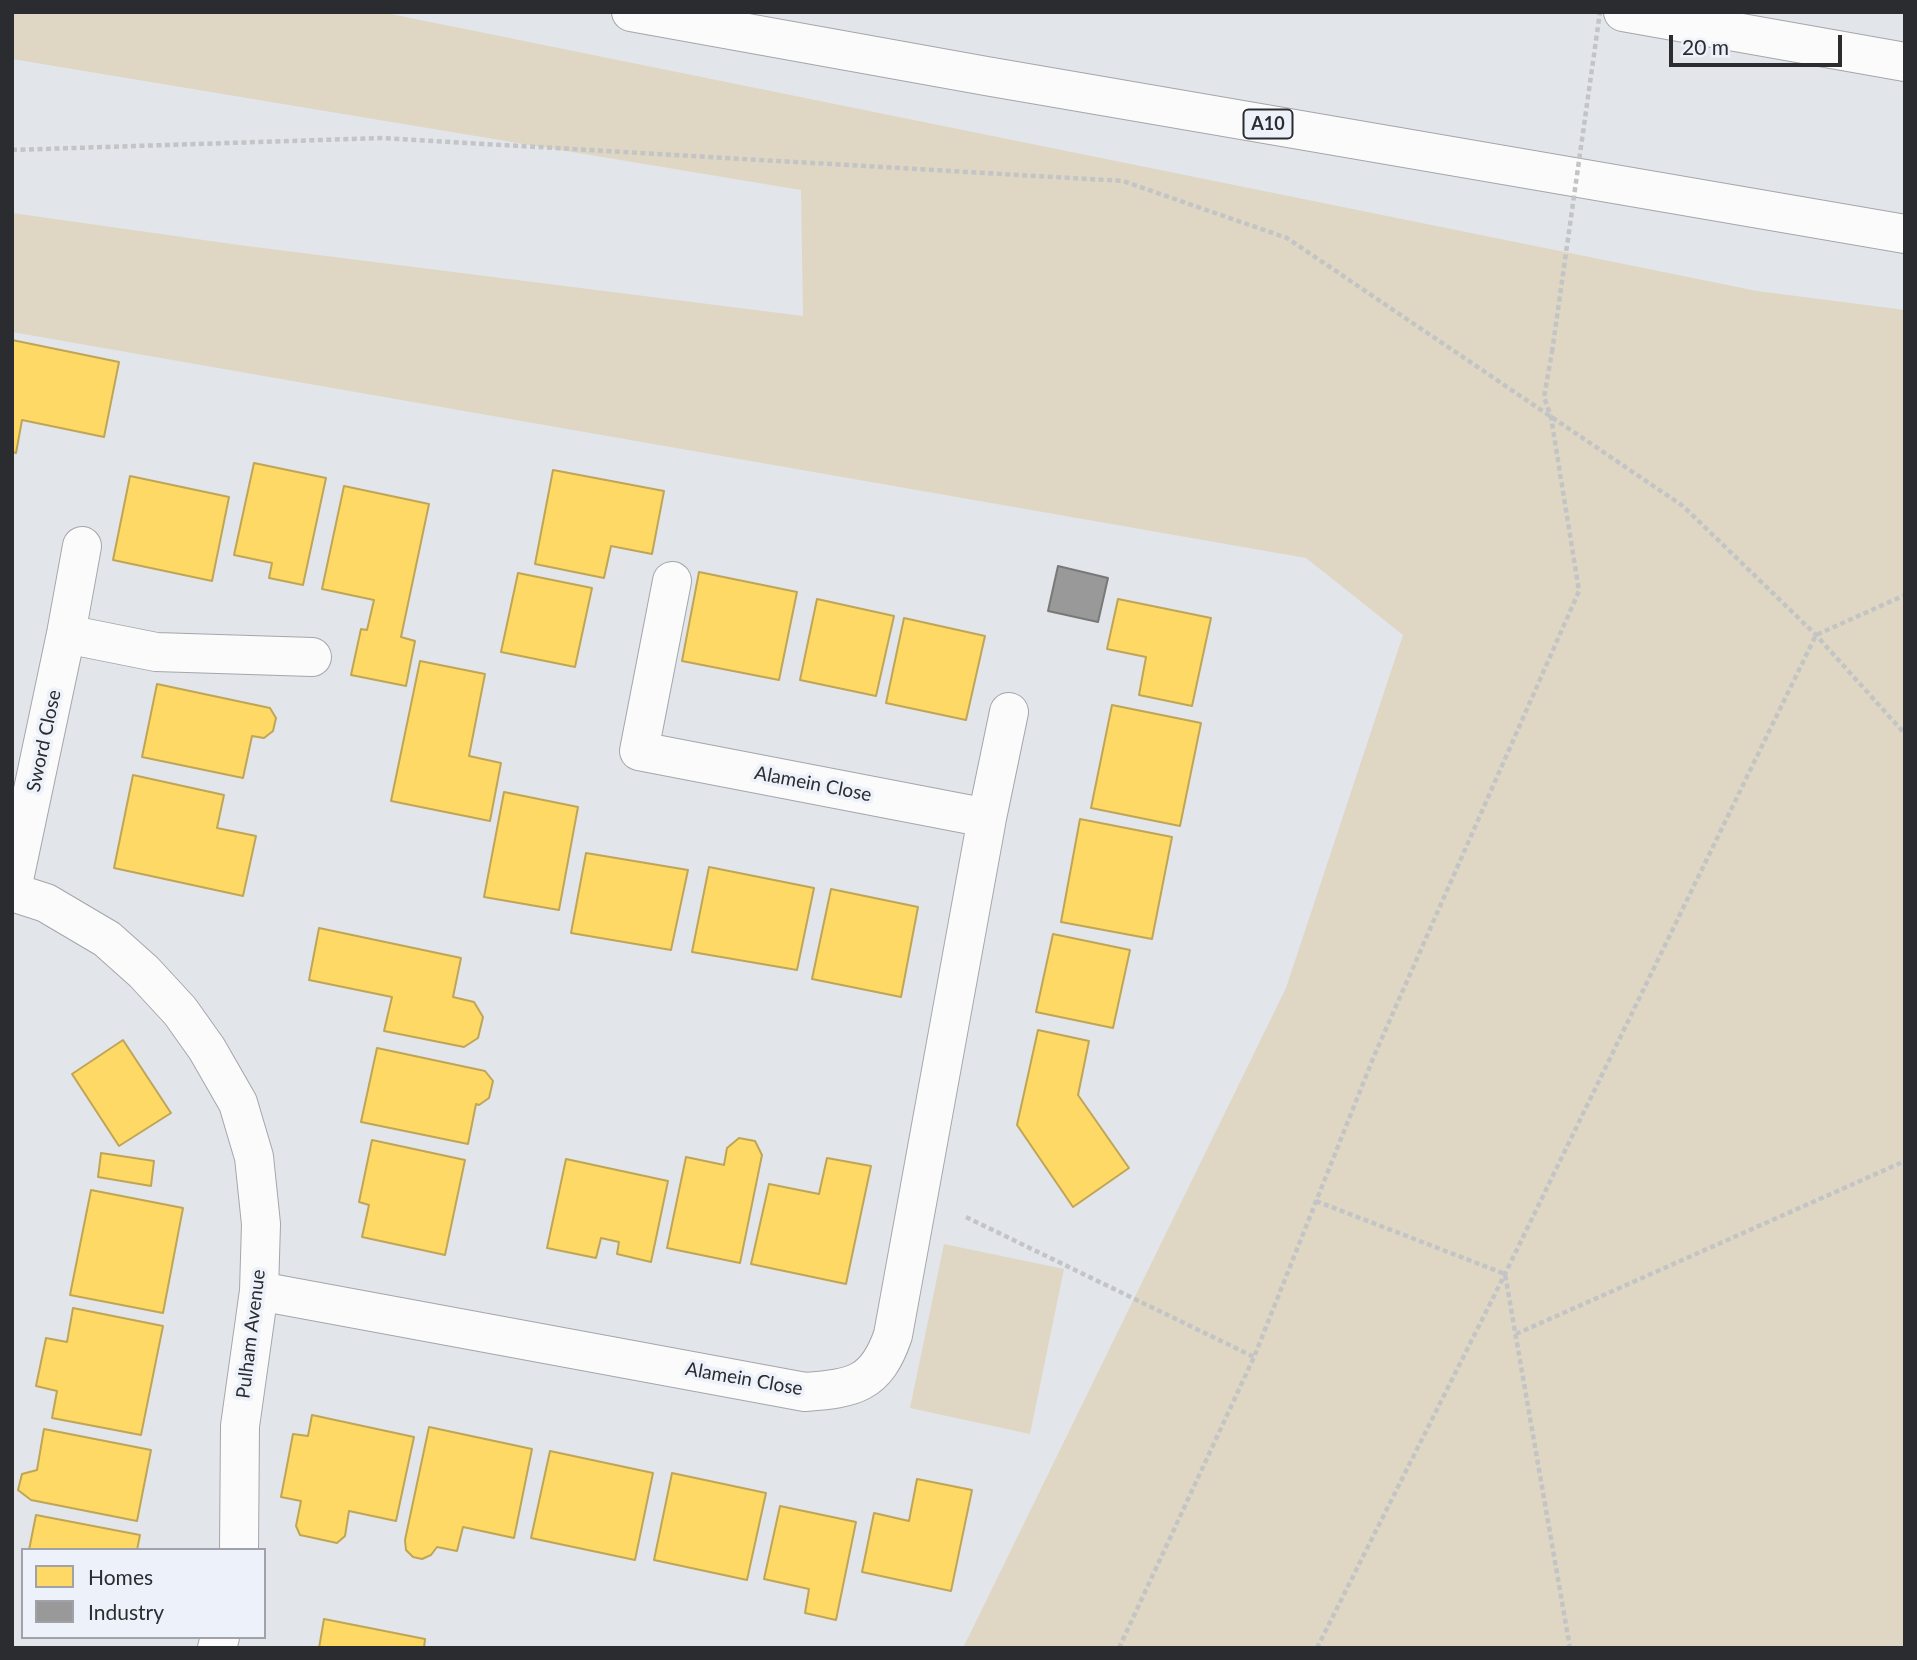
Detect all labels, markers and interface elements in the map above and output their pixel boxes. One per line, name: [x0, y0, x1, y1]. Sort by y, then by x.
scale bar: [1672, 21, 1845, 65]
text: 20 m: [1682, 34, 1729, 59]
road number: A10: [1244, 110, 1292, 139]
street label: Sword Close: [22, 688, 66, 794]
street label: Alamein Close: [753, 761, 873, 807]
street label: Pulham Avenue: [232, 1268, 270, 1400]
street label: Alamein Close: [684, 1357, 804, 1401]
legend: [21, 1548, 266, 1639]
text: Homes: [88, 1564, 153, 1589]
text: Industry: [88, 1599, 164, 1624]

